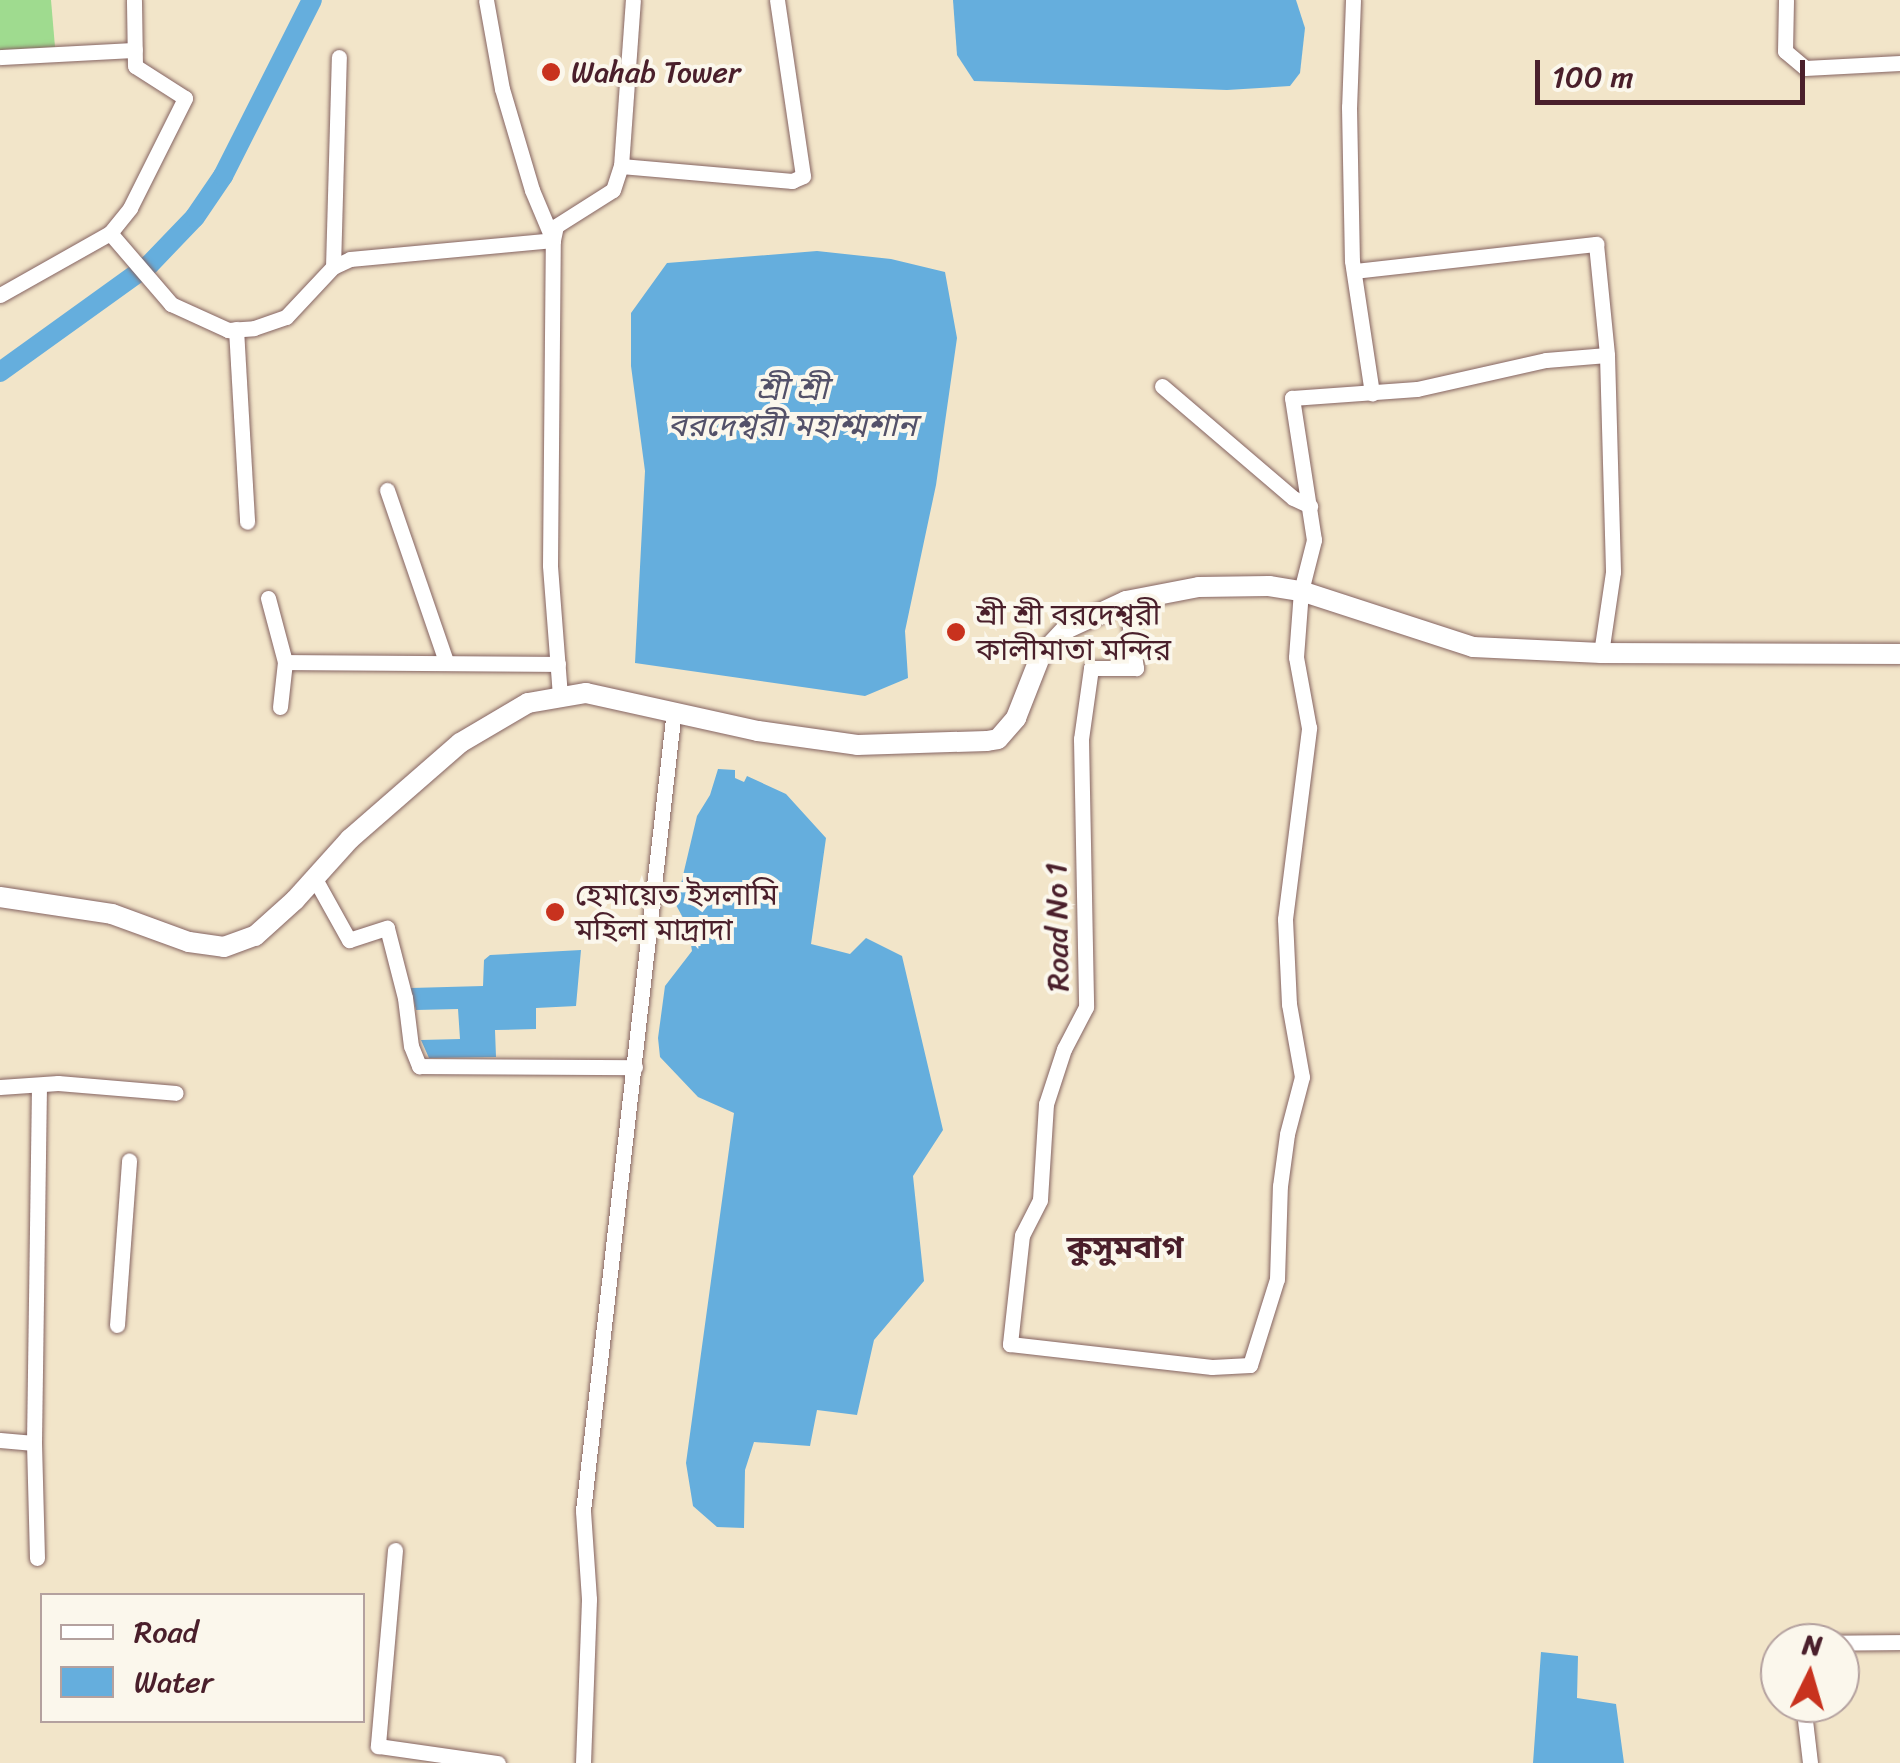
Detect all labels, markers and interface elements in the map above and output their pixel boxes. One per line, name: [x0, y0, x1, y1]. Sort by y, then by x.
scale bar: [1540, 40, 1810, 102]
text: 100 m: [1552, 50, 1634, 104]
place label: Wahab Tower: [571, 54, 741, 90]
marker: Wahab Tower: [540, 61, 562, 83]
water label: শ্রী শ্রী বরদেশ্বরী মহাশ্মশান: [667, 371, 917, 446]
place label: শ্রী শ্রী বরদেশ্বরী কালীমাতা মন্দির: [976, 597, 1171, 668]
marker: শ্রী শ্রী বরদেশ্বরী কালীমাতা মন্দির: [945, 621, 967, 643]
street label: Road No 1: [1038, 862, 1076, 992]
place label: হেমায়েত ইসলামি মহিলা মাদ্রাদা: [575, 877, 778, 948]
marker: হেমায়েত ইসলামি মহিলা মাদ্রাদা: [544, 901, 566, 923]
district label: কুসুমবাগ: [1067, 1229, 1183, 1267]
legend: [40, 1593, 365, 1723]
text: Road: [134, 1605, 198, 1659]
text: N: [1801, 1619, 1824, 1670]
north arrow: [1760, 1623, 1860, 1723]
text: Water: [134, 1655, 213, 1709]

